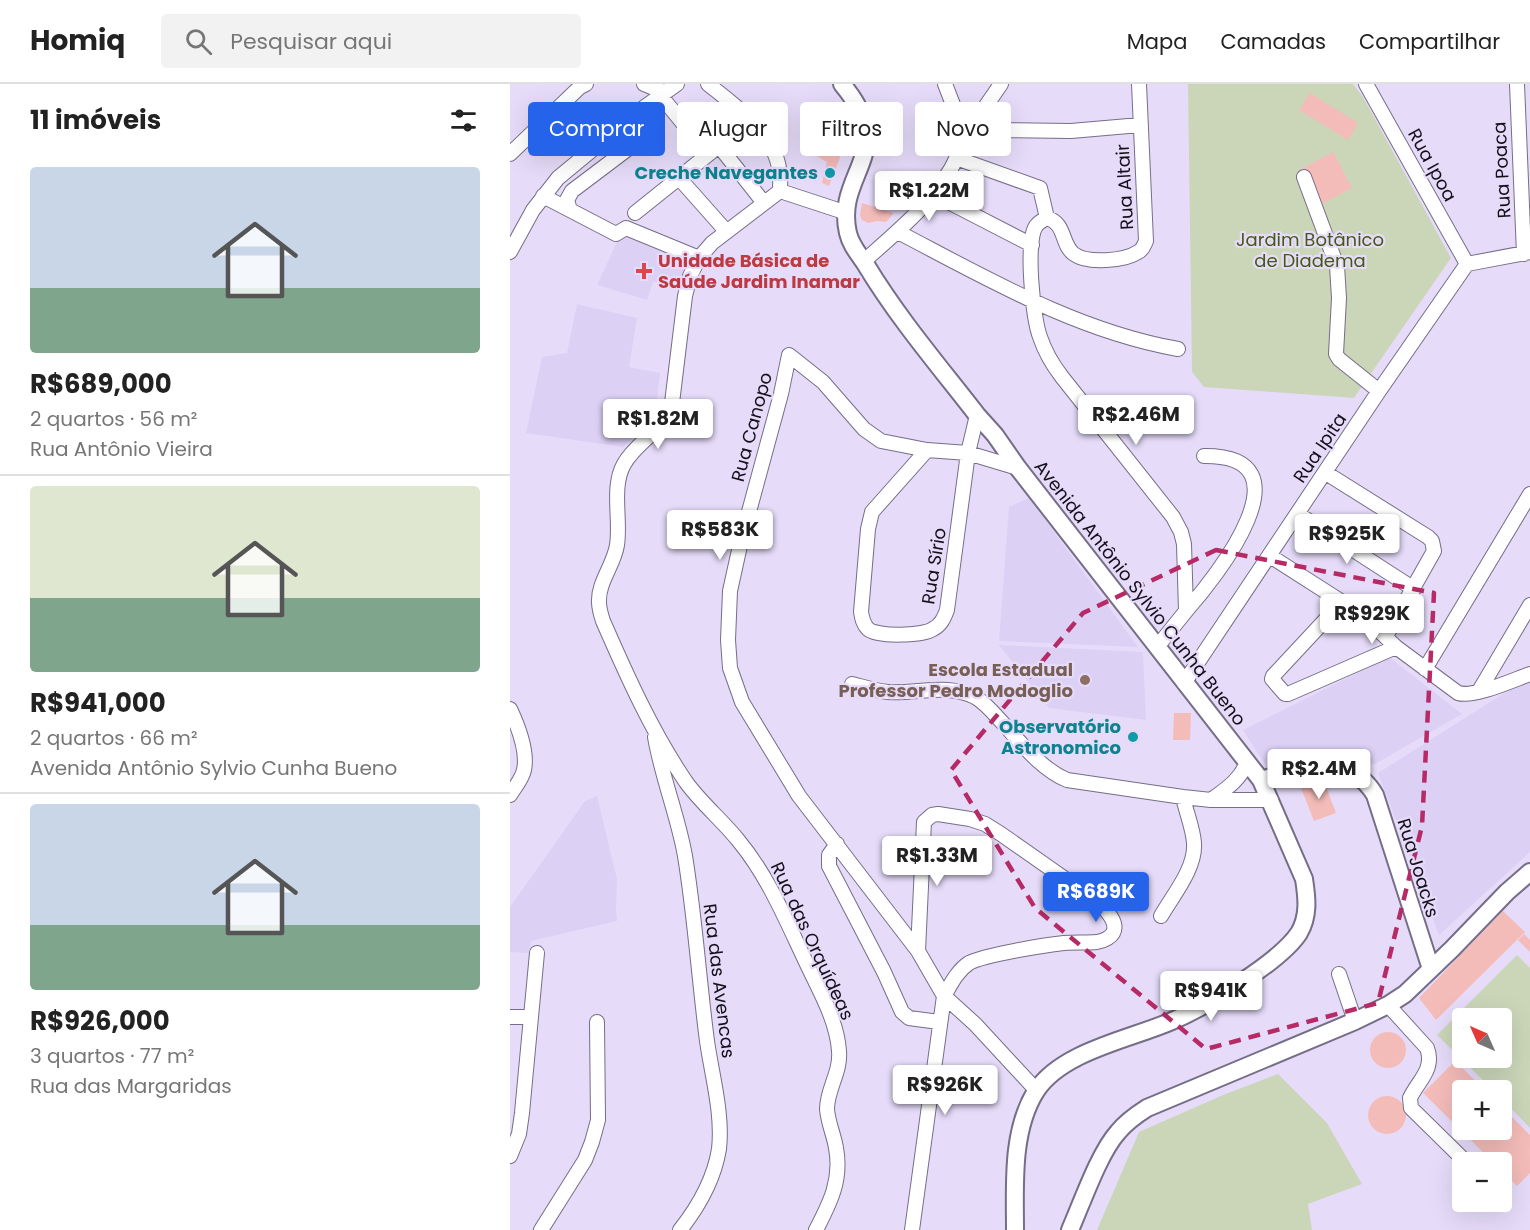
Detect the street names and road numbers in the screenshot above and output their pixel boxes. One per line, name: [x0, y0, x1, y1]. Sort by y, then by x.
street label: Rua Poaca: [1486, 121, 1517, 219]
street label: Rua Ipoa: [1402, 124, 1463, 206]
street label: Rua Altair: [1110, 143, 1139, 231]
street label: Rua Canopo: [725, 369, 778, 484]
street label: Rua Ipita: [1287, 408, 1352, 488]
street label: Avenida Antônio Sylvio Cunha Bueno: [1029, 455, 1252, 731]
street label: Rua Sírio: [915, 526, 952, 606]
street label: Rua Joacks: [1392, 815, 1445, 920]
street label: Rua das Orquídeas: [765, 858, 860, 1024]
street label: Rua das Avencas: [698, 902, 741, 1060]

